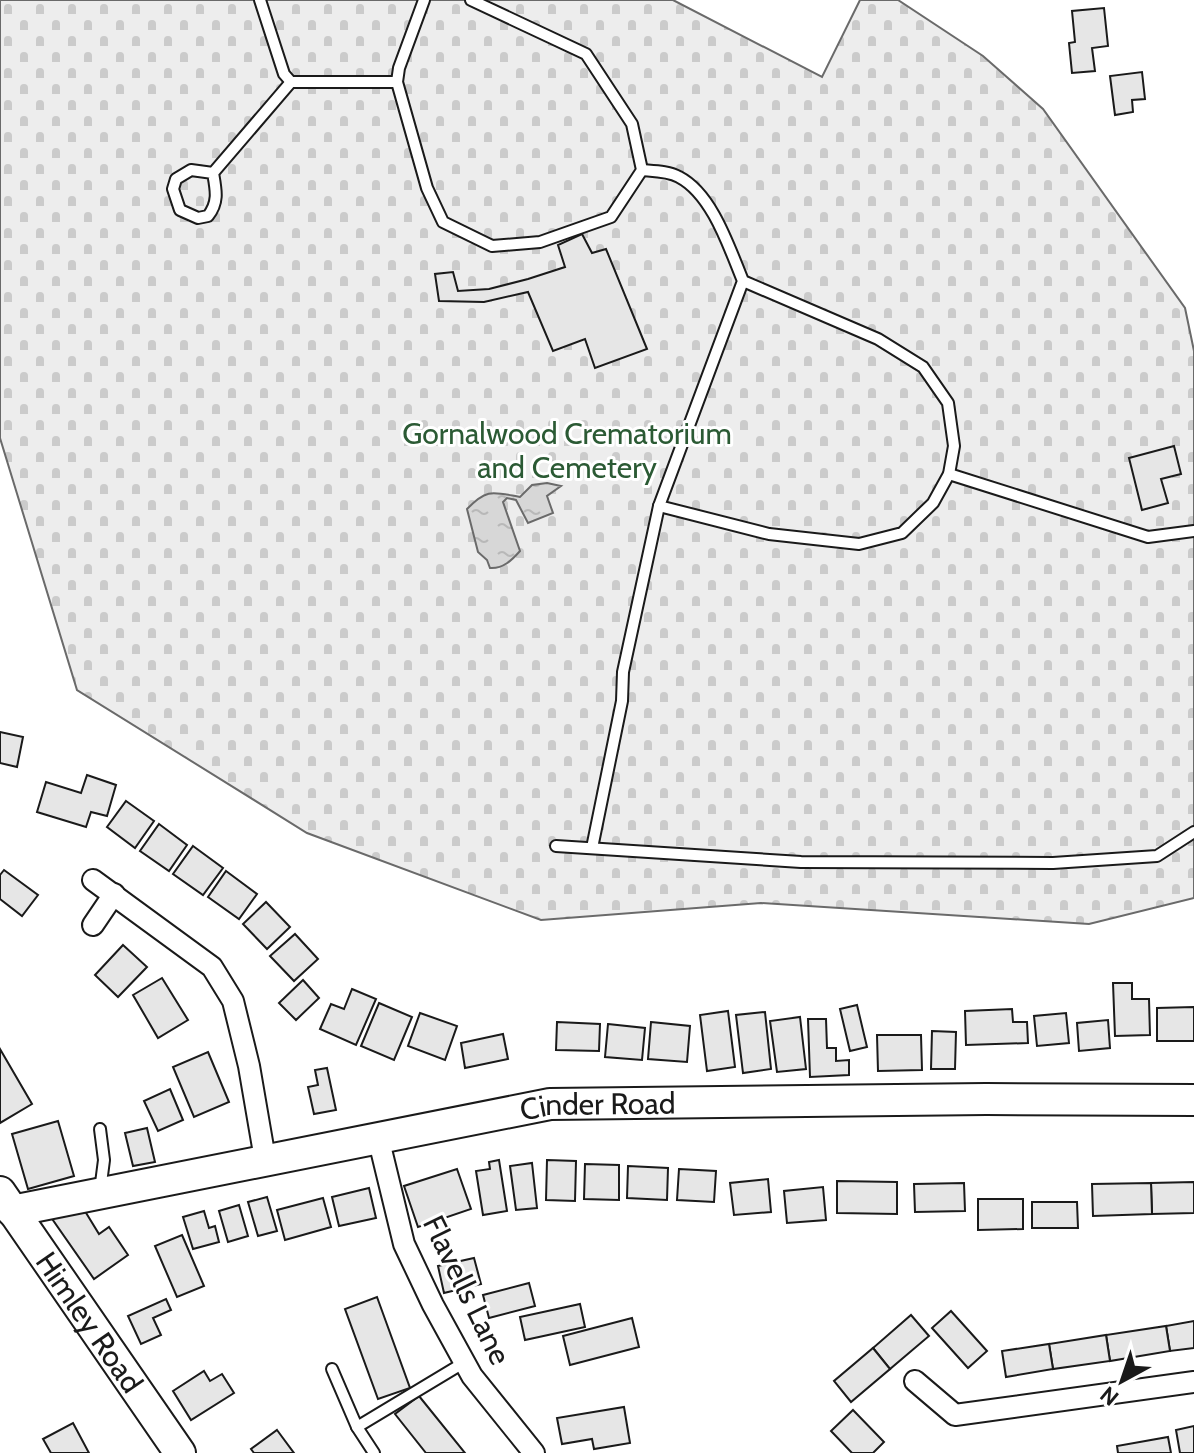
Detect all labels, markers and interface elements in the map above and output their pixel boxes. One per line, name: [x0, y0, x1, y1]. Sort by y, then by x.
park label: Gornalwood Crematorium and Cemetery: [402, 415, 732, 486]
street label: Cinder Road: [516, 1084, 676, 1128]
street label: Flavells Lane: [415, 1209, 519, 1371]
street label: Himley Road: [28, 1245, 151, 1400]
north arrow: [1082, 1341, 1162, 1421]
text: N: [1095, 1381, 1124, 1411]

